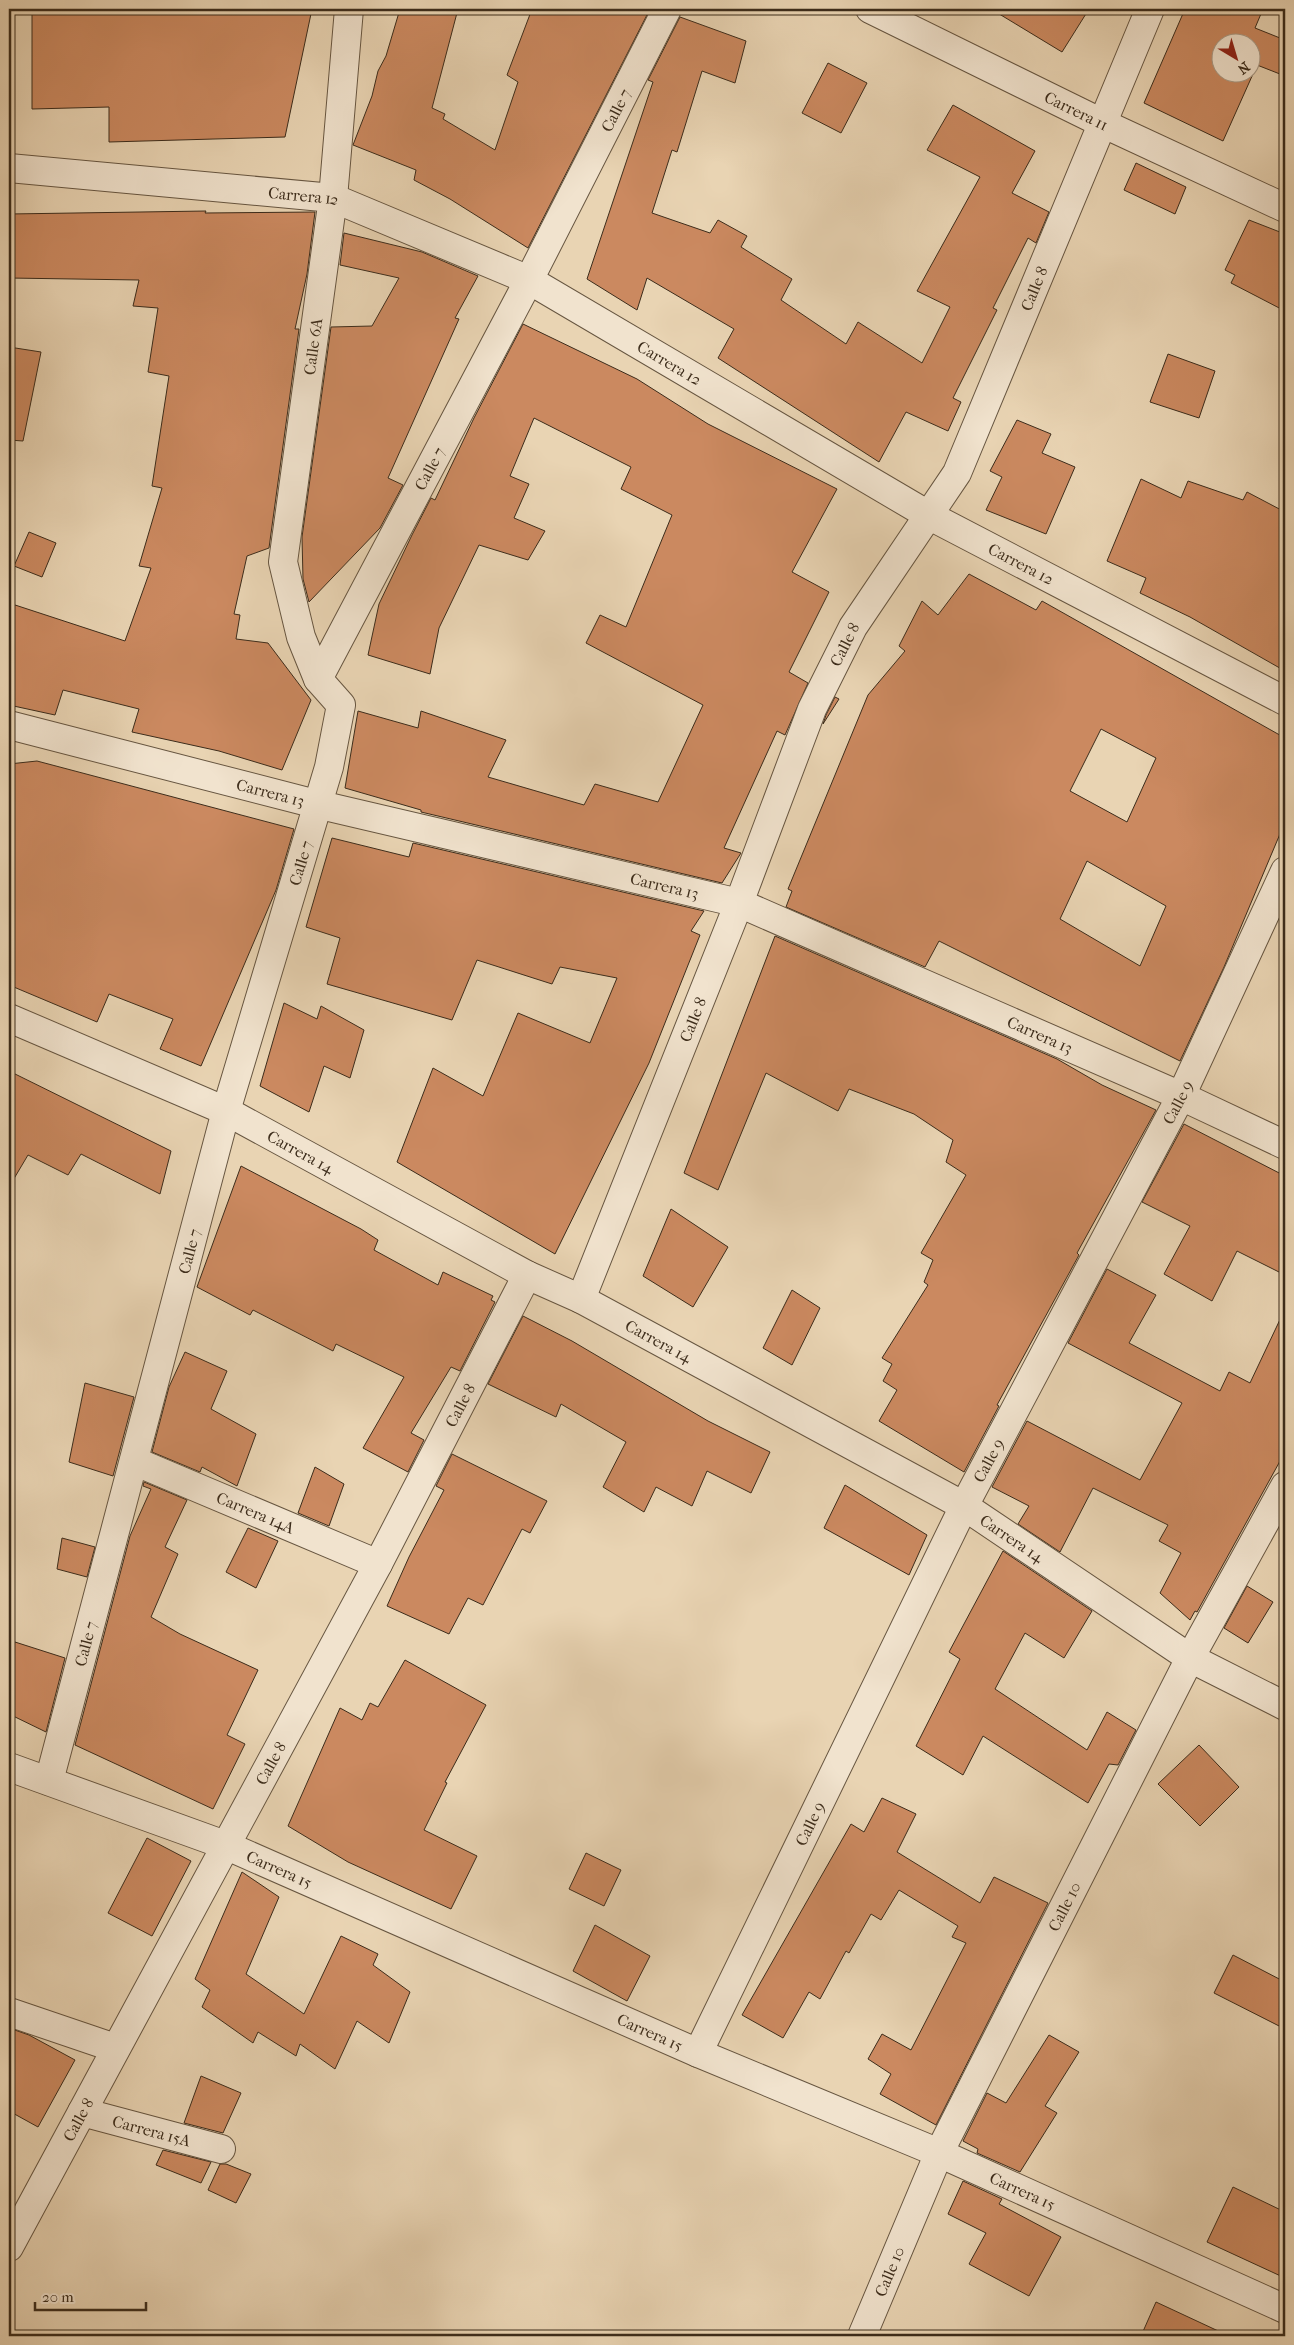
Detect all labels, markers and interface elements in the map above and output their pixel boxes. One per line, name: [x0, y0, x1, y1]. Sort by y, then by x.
north arrow: [1212, 32, 1262, 82]
text: N: [1234, 58, 1253, 78]
street label: Calle 7: [597, 85, 635, 135]
street label: Carrera 11: [1041, 87, 1111, 135]
street label: Carrera 12: [267, 183, 342, 210]
street label: Calle 8: [1017, 264, 1052, 314]
street label: Calle 6A: [300, 316, 327, 376]
street label: Carrera 12: [634, 337, 705, 389]
street label: Calle 7: [411, 444, 449, 494]
street label: Carrera 12: [985, 539, 1057, 589]
street label: Calle 8: [826, 620, 864, 669]
street label: Carrera 13: [234, 775, 306, 811]
street label: Calle 7: [285, 838, 317, 888]
street label: Carrera 13: [628, 869, 701, 903]
street label: Calle 8: [676, 995, 710, 1045]
street label: Carrera 13: [1004, 1012, 1076, 1058]
street label: Calle 9: [1159, 1078, 1197, 1128]
street label: Carrera 14: [264, 1126, 337, 1178]
street label: Calle 7: [174, 1226, 205, 1276]
street label: Carrera 14: [622, 1316, 695, 1367]
street label: Calle 8: [441, 1380, 479, 1430]
street label: Calle 9: [969, 1435, 1008, 1486]
street label: Carrera 14A: [214, 1488, 298, 1538]
street label: Carrera 14: [976, 1511, 1047, 1567]
street label: Calle 7: [71, 1619, 101, 1669]
street label: Calle 8: [251, 1738, 290, 1788]
street label: Calle 9: [791, 1799, 829, 1849]
street label: Carrera 15: [243, 1847, 315, 1892]
street label: Calle 10: [1044, 1879, 1085, 1934]
street label: Carrera 15: [614, 2010, 686, 2055]
street label: Calle 8: [59, 2095, 98, 2145]
street label: Carrera 15A: [110, 2112, 193, 2151]
street label: Carrera 15: [987, 2168, 1058, 2214]
street label: Calle 10: [871, 2244, 909, 2300]
scale bar: [35, 2280, 146, 2312]
text: 20 m: [42, 2288, 74, 2306]

